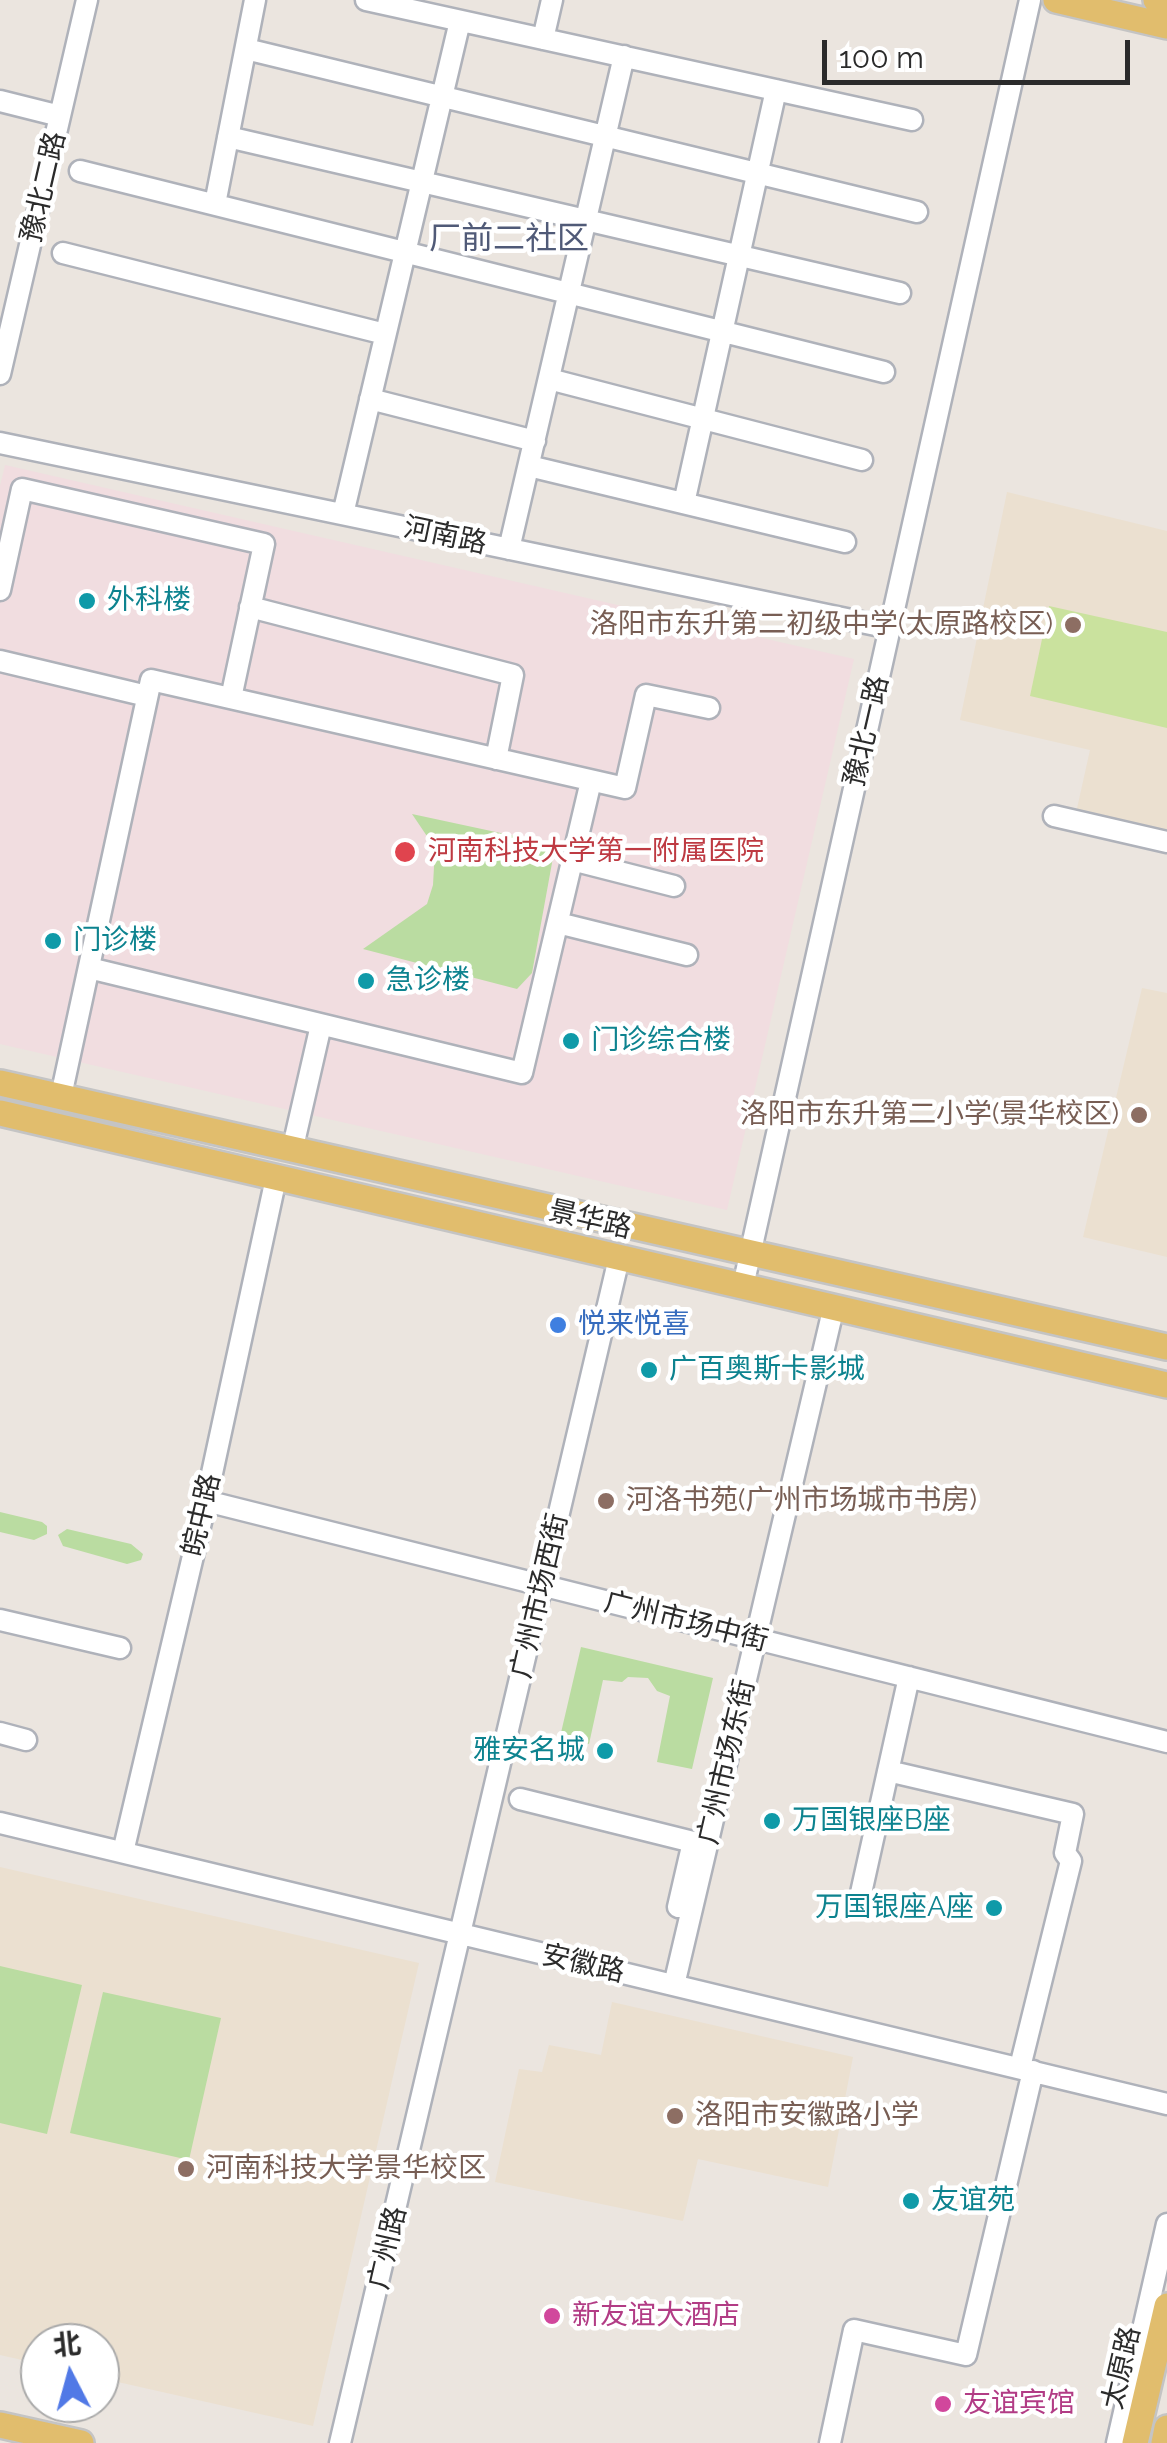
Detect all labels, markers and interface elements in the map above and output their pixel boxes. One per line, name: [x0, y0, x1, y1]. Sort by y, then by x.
scale bar: [827, 20, 1134, 82]
text: 100 m: [839, 40, 924, 75]
street label: 豫北二路: [15, 129, 73, 245]
district label: 厂前二社区: [429, 220, 589, 258]
street label: 河南路: [400, 511, 490, 561]
place label: 外科楼: [107, 584, 191, 618]
marker: 外科楼: [76, 590, 98, 612]
place label: 洛阳市东升第二初级中学(太原路校区): [590, 608, 1053, 642]
marker: 洛阳市东升第二初级中学(太原路校区): [1062, 614, 1084, 636]
street label: 豫北一路: [838, 673, 896, 789]
place label: 河南科技大学第一附属医院: [428, 835, 764, 869]
marker: 河南科技大学第一附属医院: [392, 839, 418, 865]
place label: 门诊楼: [73, 924, 157, 958]
marker: 门诊楼: [42, 930, 64, 952]
place label: 急诊楼: [386, 964, 470, 998]
marker: 急诊楼: [355, 970, 377, 992]
place label: 门诊综合楼: [591, 1024, 731, 1058]
marker: 门诊综合楼: [560, 1030, 582, 1052]
place label: 洛阳市东升第二小学(景华校区): [740, 1098, 1119, 1132]
marker: 洛阳市东升第二小学(景华校区): [1128, 1104, 1150, 1126]
street label: 景华路: [545, 1194, 635, 1246]
place label: 悦来悦喜: [578, 1308, 690, 1342]
marker: 悦来悦喜: [547, 1314, 569, 1336]
place label: 广百奥斯卡影城: [669, 1353, 865, 1387]
marker: 广百奥斯卡影城: [638, 1359, 660, 1381]
street label: 皖中路: [176, 1470, 228, 1560]
place label: 河洛书苑(广州市场城市书房): [626, 1484, 977, 1518]
marker: 河洛书苑(广州市场城市书房): [595, 1490, 617, 1512]
street label: 广州市场西街: [505, 1510, 575, 1682]
street label: 广州市场中街: [600, 1585, 772, 1659]
street label: 广州市场东街: [692, 1676, 762, 1848]
place label: 雅安名城: [473, 1734, 585, 1768]
marker: 雅安名城: [594, 1740, 616, 1762]
place label: 万国银座B座: [792, 1804, 951, 1838]
marker: 万国银座B座: [761, 1810, 783, 1832]
place label: 万国银座A座: [815, 1891, 974, 1925]
marker: 万国银座A座: [983, 1897, 1005, 1919]
street label: 安徽路: [538, 1938, 628, 1990]
place label: 洛阳市安徽路小学: [695, 2099, 919, 2133]
marker: 洛阳市安徽路小学: [664, 2105, 686, 2127]
place label: 河南科技大学景华校区: [206, 2152, 486, 2186]
marker: 河南科技大学景华校区: [175, 2158, 197, 2180]
place label: 友谊苑: [931, 2184, 1015, 2218]
marker: 友谊苑: [900, 2190, 922, 2212]
street label: 广州路: [362, 2203, 414, 2293]
place label: 新友谊大酒店: [572, 2299, 740, 2333]
marker: 新友谊大酒店: [541, 2305, 563, 2327]
north arrow: [20, 2323, 120, 2423]
street label: 太原路: [1096, 2323, 1148, 2413]
text: 北: [51, 2327, 83, 2363]
place label: 友谊宾馆: [963, 2387, 1075, 2421]
marker: 友谊宾馆: [932, 2393, 954, 2415]

